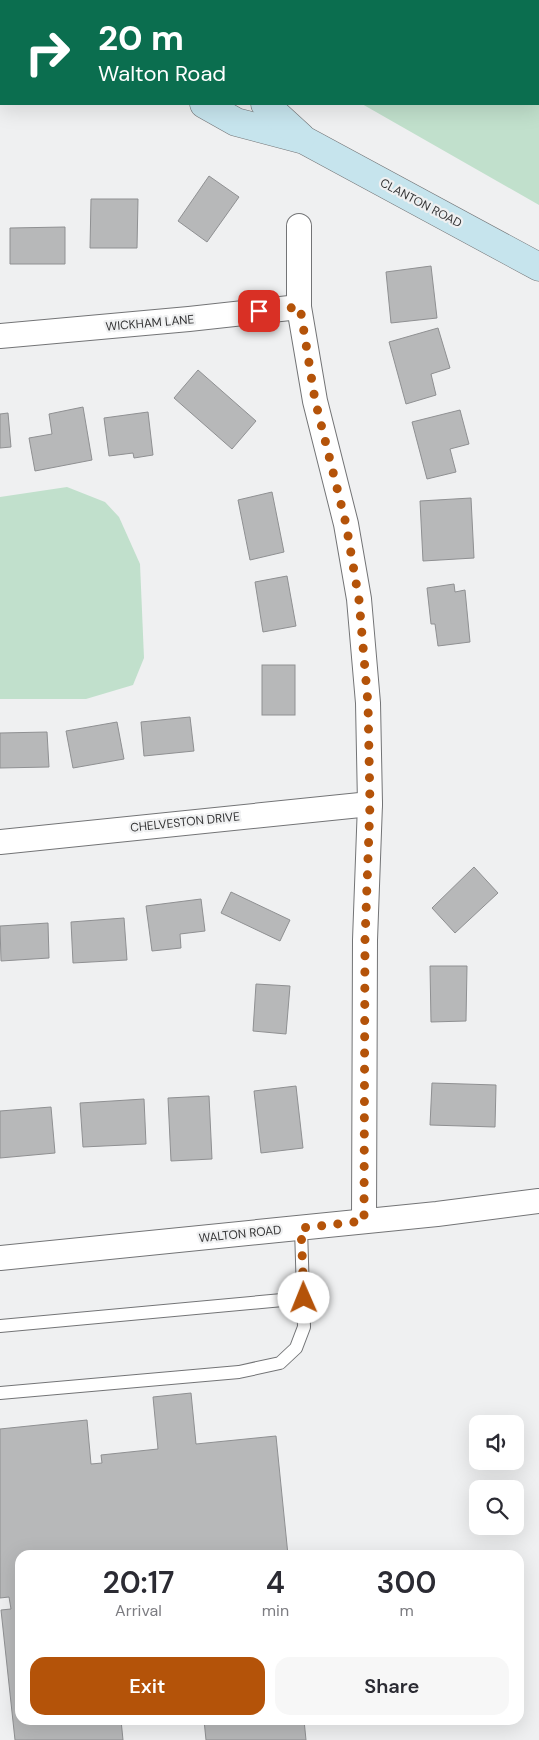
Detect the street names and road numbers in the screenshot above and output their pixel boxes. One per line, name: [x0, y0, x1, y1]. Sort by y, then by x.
street label: CLANTON ROAD: [377, 175, 465, 231]
street label: WICKHAM LANE: [105, 311, 195, 335]
street label: CHELVESTON DRIVE: [129, 808, 241, 836]
street label: WALTON ROAD: [198, 1222, 282, 1246]

